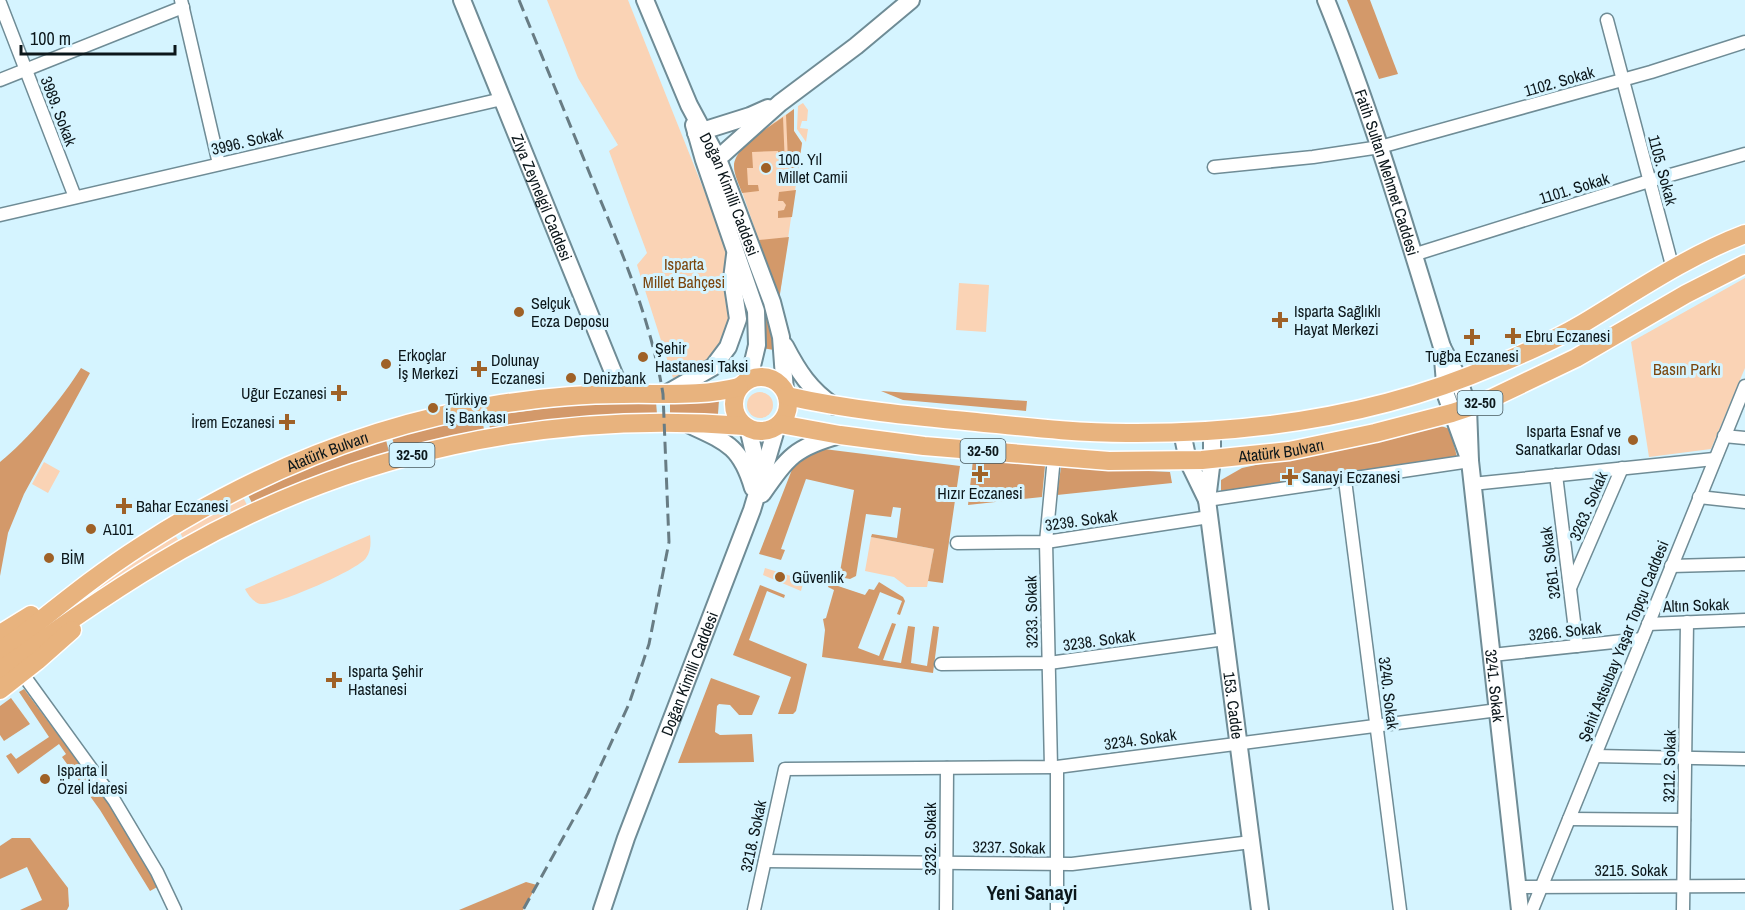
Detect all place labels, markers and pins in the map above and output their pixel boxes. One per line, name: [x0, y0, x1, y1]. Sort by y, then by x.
place label: 100. Yıl Millet Camii: [778, 148, 848, 188]
marker: 100. Yıl Millet Camii: [759, 161, 773, 175]
place label: Selçuk Ecza Deposu: [531, 292, 609, 332]
place label: Isparta Sağlıklı Hayat Merkezi: [1294, 300, 1381, 340]
marker: Selçuk Ecza Deposu: [512, 305, 526, 319]
marker: Isparta Sağlıklı Hayat Merkezi: [1271, 311, 1289, 329]
place label: Ebru Eczanesi: [1525, 325, 1610, 347]
marker: Ebru Eczanesi: [1506, 329, 1520, 343]
marker: Tuğba Eczanesi: [1465, 330, 1479, 344]
place label: Şehir Hastanesi Taksi: [655, 337, 748, 377]
place label: Erkoçlar İş Merkezi: [398, 344, 459, 384]
place label: Tuğba Eczanesi: [1425, 345, 1519, 367]
place label: Dolunay Eczanesi: [491, 349, 545, 389]
marker: Şehir Hastanesi Taksi: [636, 350, 650, 364]
marker: Erkoçlar İş Merkezi: [379, 357, 393, 371]
marker: Dolunay Eczanesi: [472, 362, 486, 376]
place label: Denizbank: [583, 367, 646, 389]
marker: Denizbank: [564, 371, 578, 385]
place label: Uğur Eczanesi: [241, 382, 327, 404]
marker: Uğur Eczanesi: [332, 386, 346, 400]
place label: Türkiye İş Bankası: [445, 388, 506, 428]
marker: Türkiye İş Bankası: [426, 401, 440, 415]
place label: İrem Eczanesi: [191, 411, 275, 433]
marker: İrem Eczanesi: [280, 415, 294, 429]
place label: Isparta Esnaf ve Sanatkarlar Odası: [1515, 420, 1621, 460]
marker: Isparta Esnaf ve Sanatkarlar Odası: [1626, 433, 1640, 447]
place label: Sanayi Eczanesi: [1302, 466, 1400, 488]
marker: Hızır Eczanesi: [973, 467, 987, 481]
marker: Sanayi Eczanesi: [1283, 470, 1297, 484]
place label: Hızır Eczanesi: [937, 482, 1023, 504]
place label: Bahar Eczanesi: [136, 495, 229, 517]
marker: Bahar Eczanesi: [117, 499, 131, 513]
place label: A101: [102, 518, 134, 540]
marker: A101: [84, 522, 98, 536]
place label: BİM: [61, 547, 84, 569]
marker: BİM: [42, 551, 56, 565]
place label: Güvenlik: [792, 566, 844, 588]
marker: Güvenlik: [773, 570, 787, 584]
place label: Isparta Şehir Hastanesi: [348, 660, 424, 700]
marker: Isparta Şehir Hastanesi: [325, 671, 343, 689]
place label: Isparta İl Özel İdaresi: [57, 759, 128, 799]
marker: Isparta İl Özel İdaresi: [38, 772, 52, 786]

